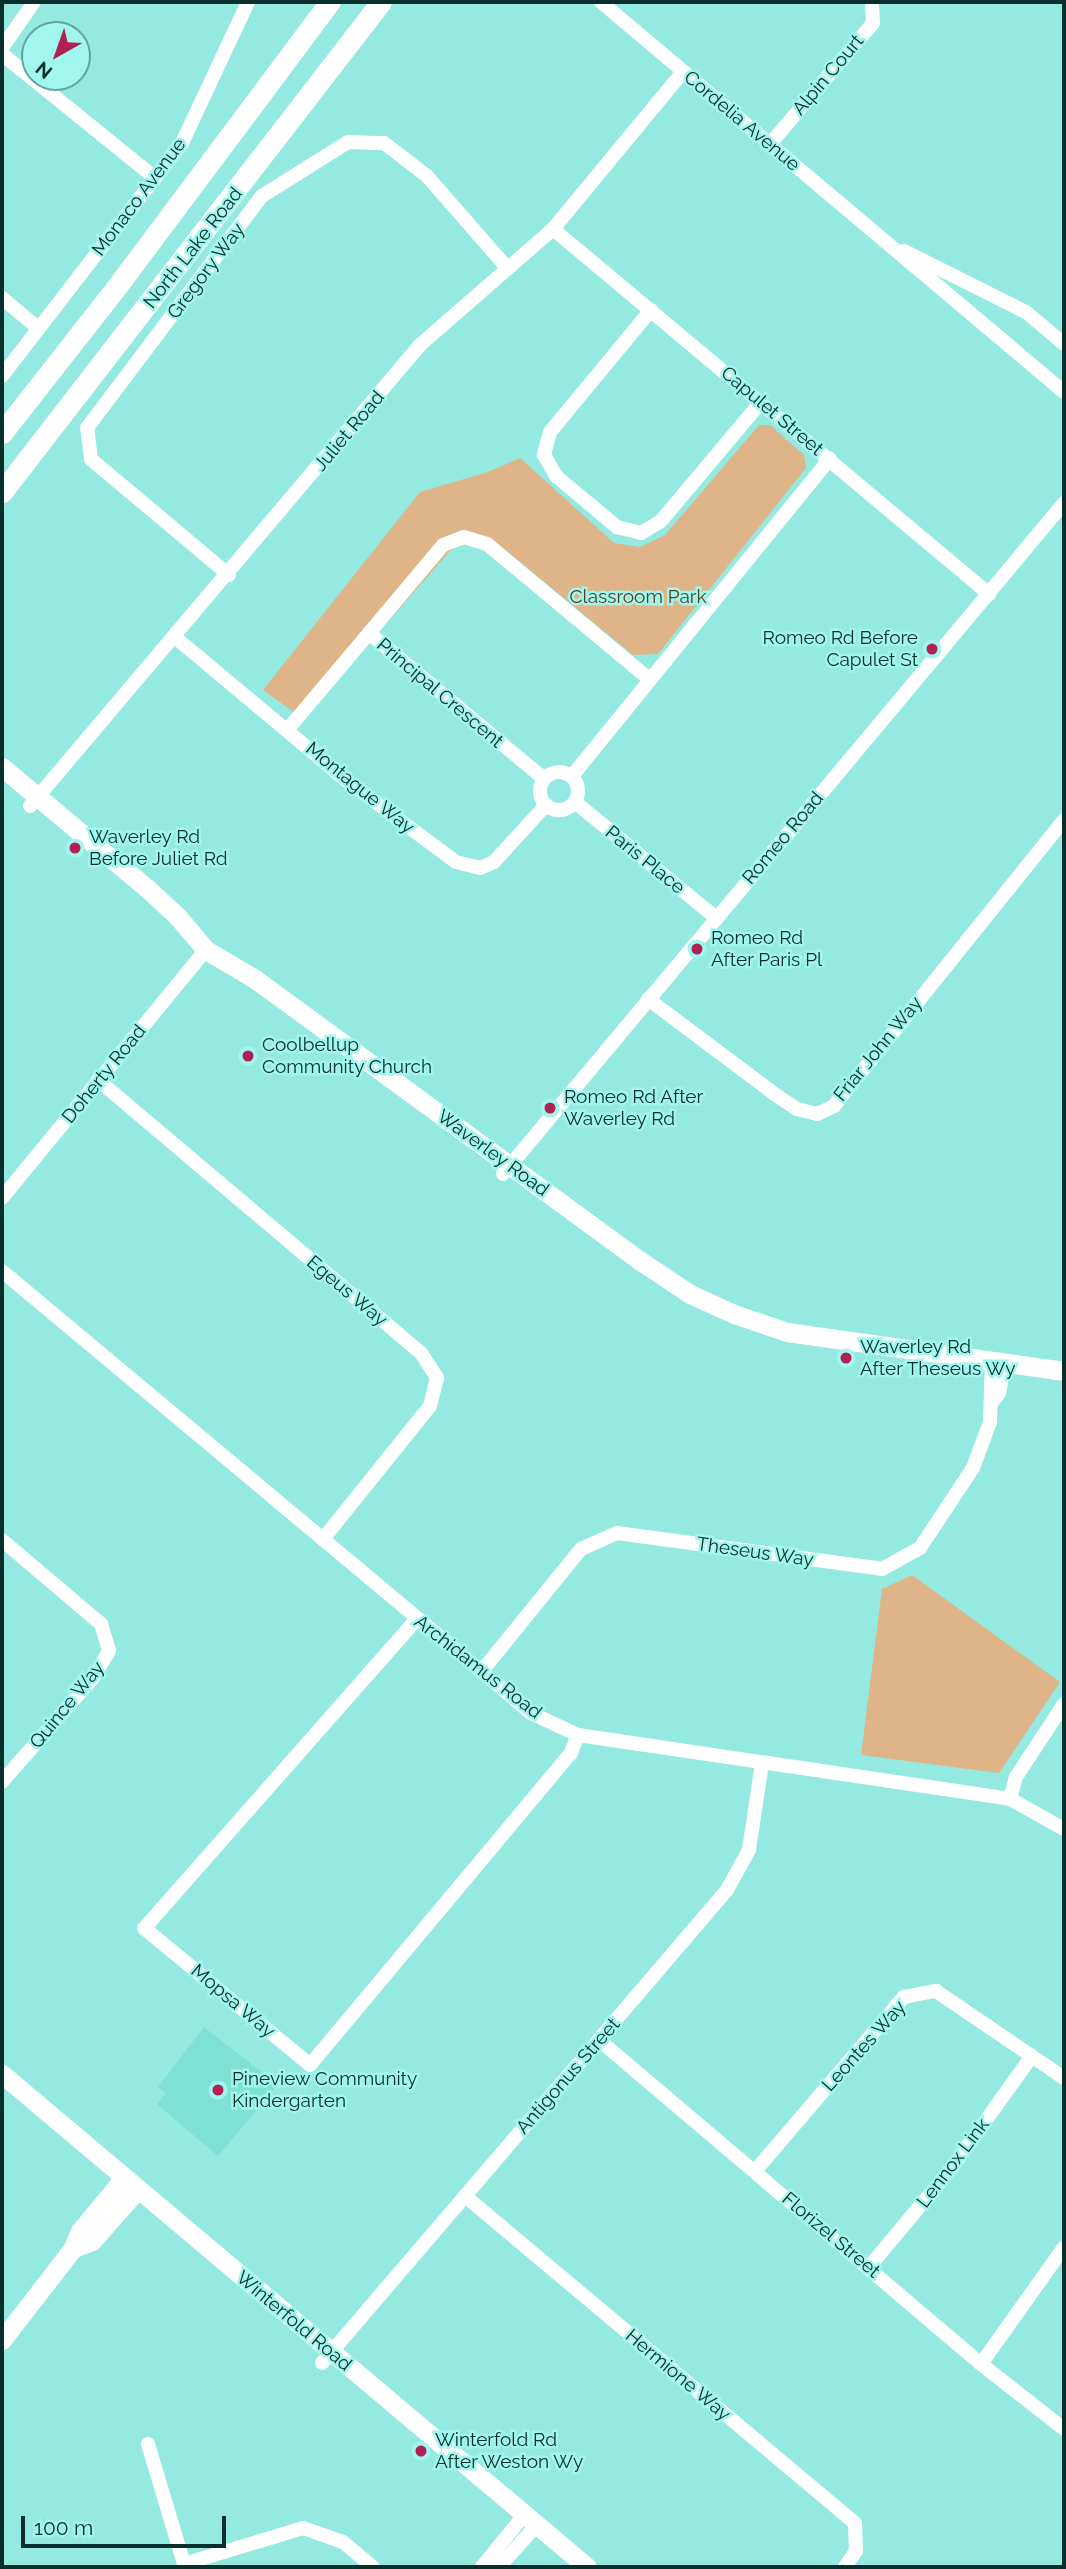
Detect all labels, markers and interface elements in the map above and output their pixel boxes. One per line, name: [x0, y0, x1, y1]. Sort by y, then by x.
north arrow: [21, 21, 91, 91]
street label: Alpin Court: [788, 30, 868, 120]
text: N: [31, 57, 56, 84]
street label: Cordelia Avenue: [679, 66, 805, 176]
street label: Monaco Avenue: [87, 133, 191, 261]
street label: North Lake Road: [139, 183, 247, 313]
street label: Gregory Way: [162, 218, 250, 324]
street label: Capulet Street: [716, 362, 828, 460]
street label: Juliet Road: [309, 386, 389, 476]
park label: Classroom Park: [570, 586, 706, 608]
place label: Romeo Rd Before Capulet St: [763, 627, 918, 671]
street label: Principal Crescent: [372, 633, 508, 753]
marker: Romeo Rd Before Capulet St: [924, 641, 940, 657]
street label: Montague Way: [301, 737, 419, 839]
street label: Romeo Road: [738, 787, 828, 889]
street label: Paris Place: [601, 821, 689, 899]
place label: Waverley Rd Before Juliet Rd: [89, 826, 228, 870]
marker: Waverley Rd Before Juliet Rd: [67, 840, 83, 856]
place label: Romeo Rd After Paris Pl: [711, 927, 823, 971]
marker: Romeo Rd After Paris Pl: [689, 941, 705, 957]
street label: Friar John Way: [828, 991, 928, 1107]
street label: Doherty Road: [57, 1020, 151, 1128]
place label: Coolbellup Community Church: [262, 1034, 433, 1078]
marker: Coolbellup Community Church: [240, 1048, 256, 1064]
place label: Romeo Rd After Waverley Rd: [564, 1086, 704, 1130]
marker: Romeo Rd After Waverley Rd: [542, 1100, 558, 1116]
street label: Waverley Road: [432, 1105, 554, 1201]
street label: Egeus Way: [302, 1251, 392, 1331]
place label: Waverley Rd After Theseus Wy: [860, 1336, 1017, 1380]
marker: Waverley Rd After Theseus Wy: [838, 1350, 854, 1366]
street label: Theseus Way: [695, 1532, 815, 1572]
street label: Archidamus Road: [410, 1610, 546, 1724]
street label: Quince Way: [25, 1657, 109, 1753]
street label: Mopsa Way: [186, 1959, 280, 2043]
street label: Leontes Way: [817, 1996, 911, 2096]
street label: Antigonus Street: [511, 2013, 625, 2139]
place label: Pineview Community Kindergarten: [232, 2068, 418, 2112]
marker: Pineview Community Kindergarten: [210, 2082, 226, 2098]
street label: Lennox Link: [912, 2114, 994, 2212]
street label: Florizel Street: [777, 2187, 885, 2283]
street label: Winterfold Road: [232, 2266, 356, 2376]
street label: Hermione Way: [621, 2324, 735, 2426]
place label: Winterfold Rd After Weston Wy: [435, 2429, 585, 2473]
marker: Winterfold Rd After Weston Wy: [413, 2443, 429, 2459]
scale bar: [24, 2502, 229, 2546]
text: 100 m: [34, 2515, 93, 2540]

